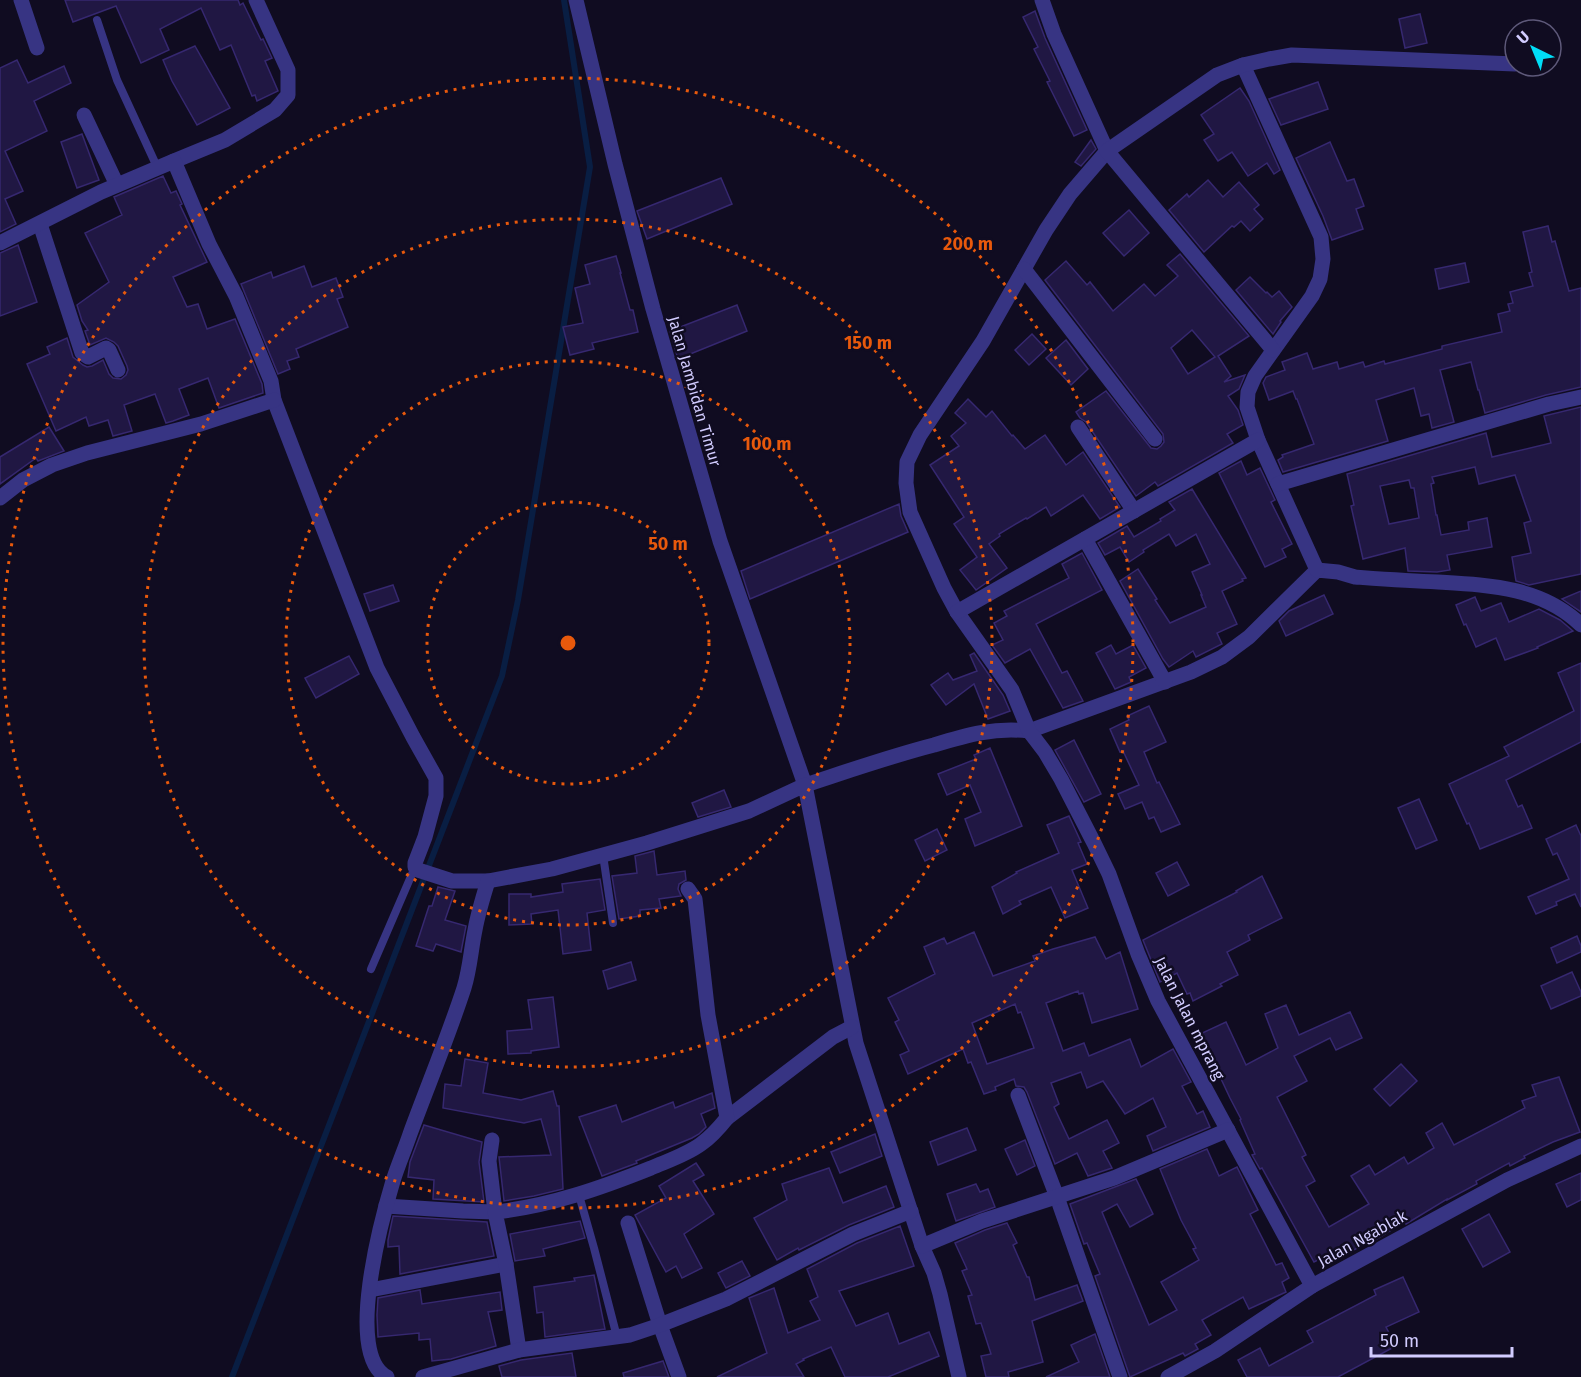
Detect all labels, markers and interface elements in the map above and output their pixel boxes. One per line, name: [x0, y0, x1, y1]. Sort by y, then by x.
north arrow: [1503, 18, 1563, 78]
text: U: [1513, 27, 1533, 48]
text: 200 m: [943, 233, 993, 255]
street label: Jalan Jambidan Timur: [664, 314, 725, 469]
text: 150 m: [844, 332, 892, 354]
text: 100 m: [743, 433, 791, 455]
text: 50 m: [648, 533, 688, 555]
centre of rings: [558, 633, 578, 653]
street label: Jalan Jalan mprang: [1150, 953, 1229, 1084]
street label: Jalan Ngablak: [1314, 1206, 1411, 1271]
scale bar: [1371, 1320, 1512, 1358]
text: 50 m: [1380, 1330, 1419, 1352]

